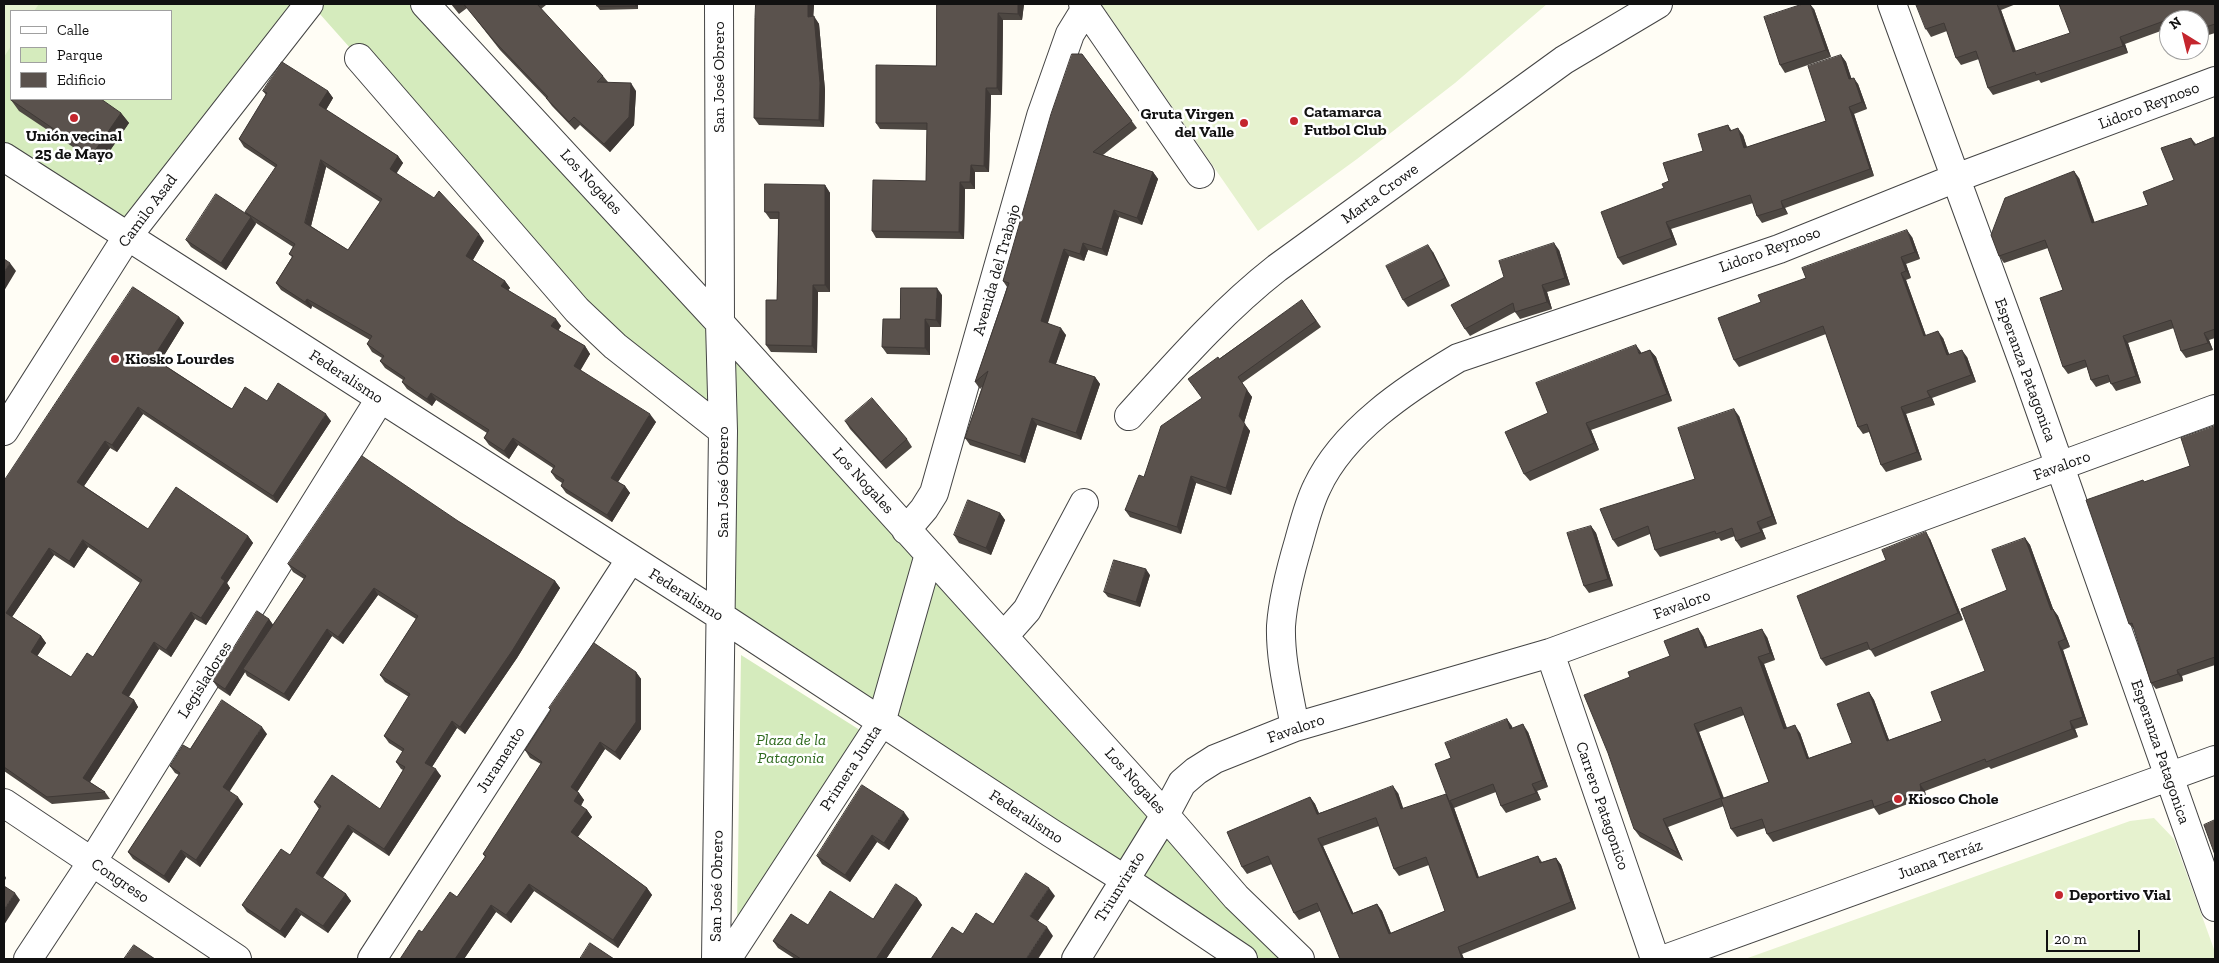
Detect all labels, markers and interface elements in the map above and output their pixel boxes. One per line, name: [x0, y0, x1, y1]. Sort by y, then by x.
legend: [10, 10, 172, 100]
north arrow: [2159, 10, 2209, 60]
text: N: [2166, 13, 2185, 33]
text: Calle: [57, 21, 89, 39]
street label: San José Obrero: [709, 21, 729, 133]
text: Parque: [57, 46, 103, 64]
text: Edificio: [57, 71, 106, 89]
street label: Lidoro Reynoso: [2096, 78, 2202, 134]
place label: Catamarca Futbol Club: [1304, 102, 1387, 140]
place label: Gruta Virgen del Valle: [1141, 104, 1234, 142]
marker: Unión vecinal 25 de Mayo: [68, 112, 80, 124]
marker: Catamarca Futbol Club: [1288, 115, 1300, 127]
marker: Gruta Virgen del Valle: [1238, 117, 1250, 129]
place label: Unión vecinal 25 de Mayo: [26, 126, 122, 164]
street label: Los Nogales: [556, 145, 626, 219]
street label: Marta Crowe: [1338, 160, 1422, 228]
street label: Camilo Asad: [114, 171, 182, 251]
street label: Avenida del Trabajo: [969, 202, 1025, 338]
street label: Lidoro Reynoso: [1717, 223, 1823, 277]
street label: Esperanza Patagonica: [1990, 296, 2060, 444]
street label: Federalismo: [305, 346, 387, 408]
place label: Kiosko Lourdes: [125, 349, 234, 369]
marker: Kiosko Lourdes: [109, 353, 121, 365]
street label: San José Obrero: [713, 426, 733, 538]
street label: Los Nogales: [828, 444, 898, 518]
street label: Favaloro: [2031, 447, 2093, 485]
street label: Federalismo: [645, 564, 727, 626]
street label: Favaloro: [1651, 586, 1713, 624]
street label: Legisladores: [174, 638, 236, 722]
street label: Esperanza Patagonica: [2126, 677, 2194, 827]
street label: Favaloro: [1265, 710, 1327, 748]
street label: Primera Junta: [816, 721, 886, 815]
street label: Juramento: [473, 723, 529, 797]
park label: Plaza de la Patagonia: [756, 730, 826, 768]
street label: Carrero Patagonico: [1571, 739, 1633, 873]
street label: Los Nogales: [1100, 744, 1170, 818]
street label: Federalismo: [985, 786, 1067, 848]
place label: Kiosco Chole: [1908, 789, 1998, 809]
marker: Kiosco Chole: [1892, 793, 1904, 805]
street label: San José Obrero: [706, 830, 728, 942]
street label: Juana Terráz: [1895, 836, 1985, 884]
street label: Triunvirato: [1091, 848, 1149, 926]
street label: Congreso: [87, 855, 153, 907]
place label: Deportivo Vial: [2069, 885, 2171, 905]
marker: Deportivo Vial: [2053, 889, 2065, 901]
scale bar: [2049, 920, 2143, 952]
text: 20 m: [2054, 930, 2087, 948]

